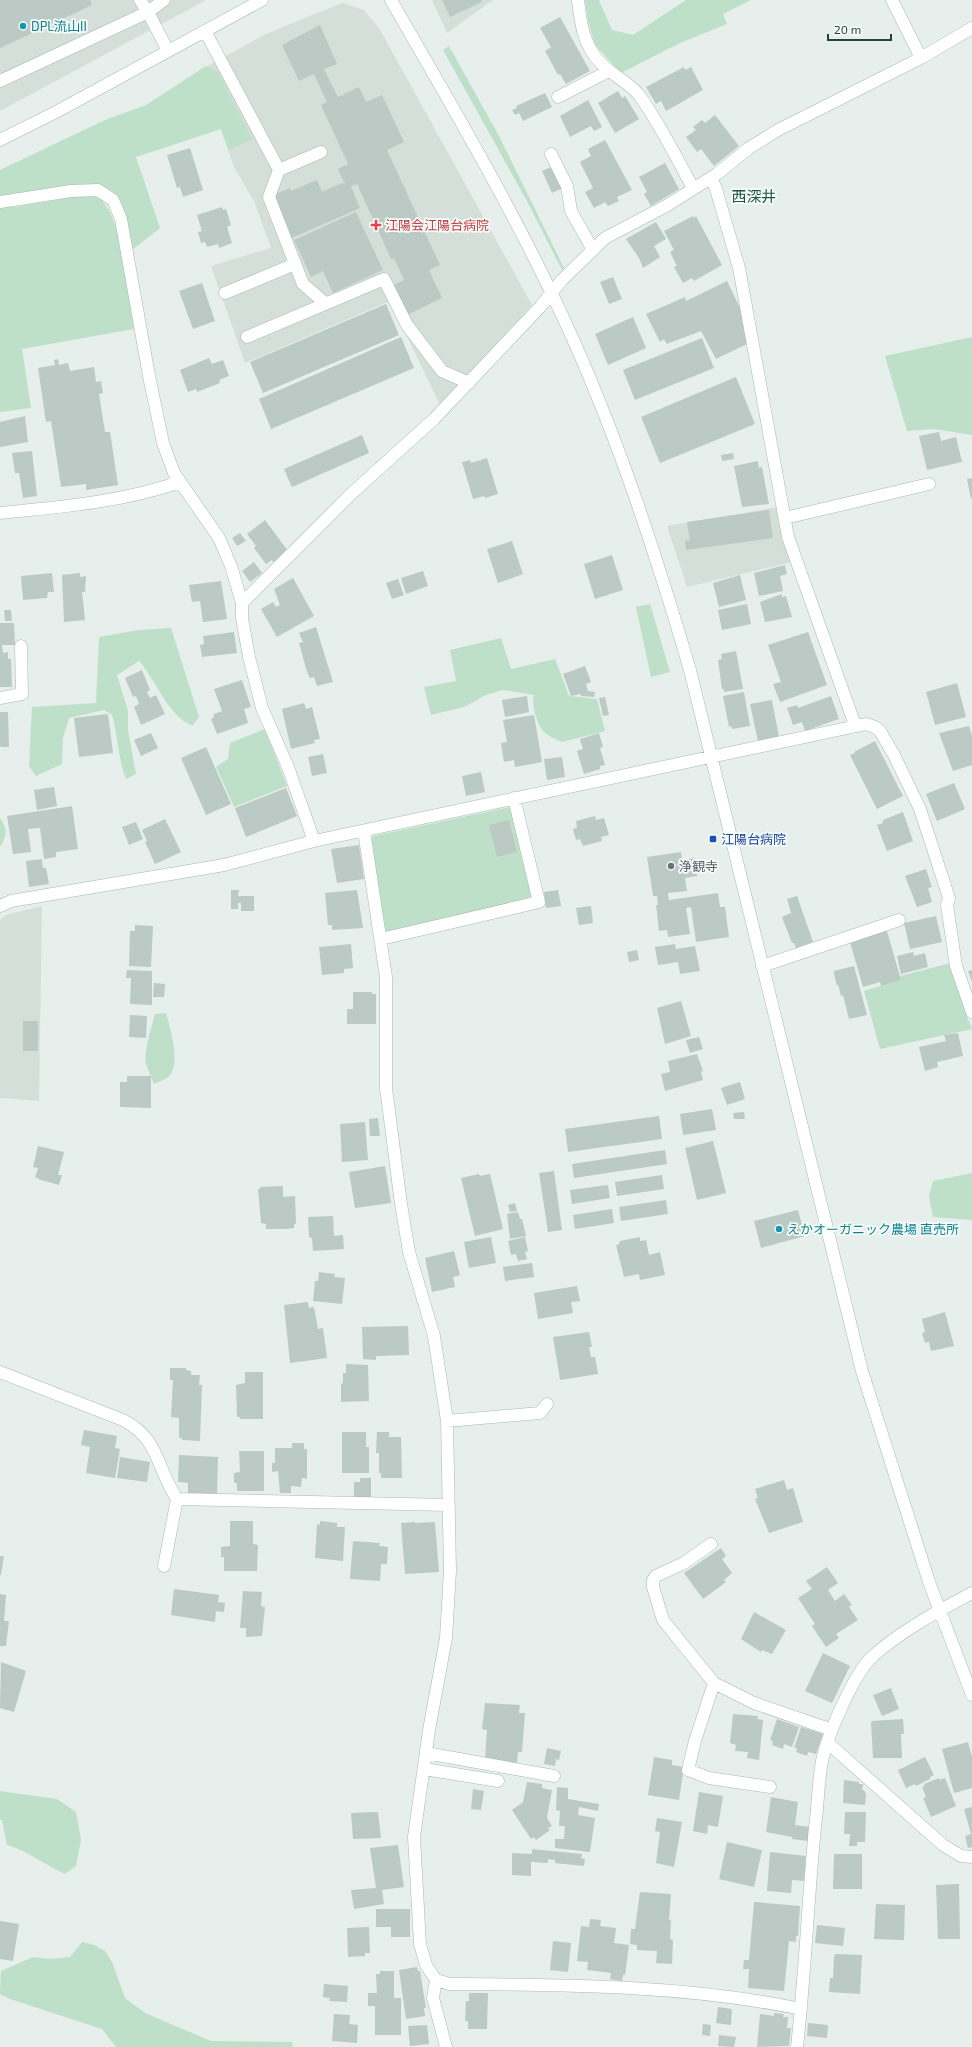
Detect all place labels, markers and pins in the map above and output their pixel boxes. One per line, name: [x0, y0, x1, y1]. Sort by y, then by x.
place label: DPL流山II: [31, 18, 87, 34]
marker: DPL流山II: [18, 21, 28, 31]
place label: 江陽会江陽台病院: [385, 217, 489, 233]
marker: 江陽会江陽台病院: [370, 219, 382, 231]
place label: 江陽台病院: [721, 831, 786, 847]
marker: 江陽台病院: [708, 834, 718, 844]
place label: 浄観寺: [679, 858, 718, 874]
marker: 浄観寺: [666, 861, 676, 871]
place label: えかオーガニック農場 直売所: [787, 1221, 959, 1237]
marker: えかオーガニック農場 直売所: [774, 1224, 784, 1234]

